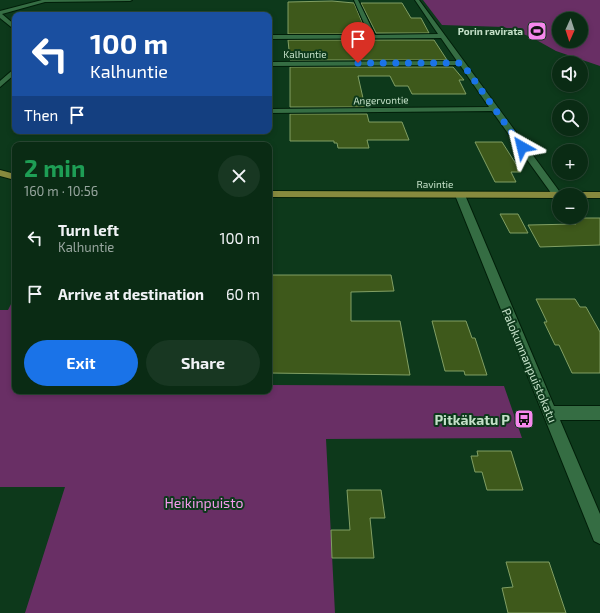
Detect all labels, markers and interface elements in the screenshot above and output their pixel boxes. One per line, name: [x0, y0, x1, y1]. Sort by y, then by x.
north arrow: [552, 12, 588, 48]
map controls: [552, 12, 588, 224]
sports icon: Porin ravirata: [526, 20, 548, 42]
pin: [341, 22, 375, 63]
place label: Porin ravirata: [458, 25, 523, 37]
text: 100 m: [90, 26, 168, 60]
icon: left: [24, 28, 76, 80]
icon: arrive: [347, 28, 369, 50]
street label: Kalhuntie: [283, 48, 327, 60]
button: sound: [552, 56, 588, 92]
text: Kalhuntie: [90, 60, 168, 82]
street label: Angervontie: [353, 94, 409, 106]
button: search: [552, 100, 588, 136]
icon: arrive: [66, 104, 88, 126]
text: Then: [24, 106, 58, 124]
position arrow: [501, 126, 543, 168]
button: +: [552, 144, 588, 180]
text: 2 min: [24, 153, 85, 182]
button: close: [218, 155, 260, 197]
street label: Ravintie: [417, 178, 453, 190]
text: 160 m · 10:56: [24, 183, 98, 199]
button: −: [552, 188, 588, 224]
text: Turn left: [58, 221, 119, 239]
icon: left: [24, 227, 46, 249]
text: 100 m: [219, 229, 260, 247]
text: Kalhuntie: [58, 239, 114, 255]
icon: arrive: [24, 283, 46, 305]
text: Arrive at destination: [58, 285, 204, 303]
text: 60 m: [226, 285, 260, 303]
street label: Palokunnanpuistokatu: [500, 306, 560, 424]
button: Exit: [24, 340, 138, 386]
button: Share: [146, 340, 260, 386]
bus stop icon: Pitkäkatu P: [513, 408, 535, 430]
place label: Pitkäkatu P: [434, 411, 510, 428]
park label: Heikinpuisto: [164, 494, 244, 511]

